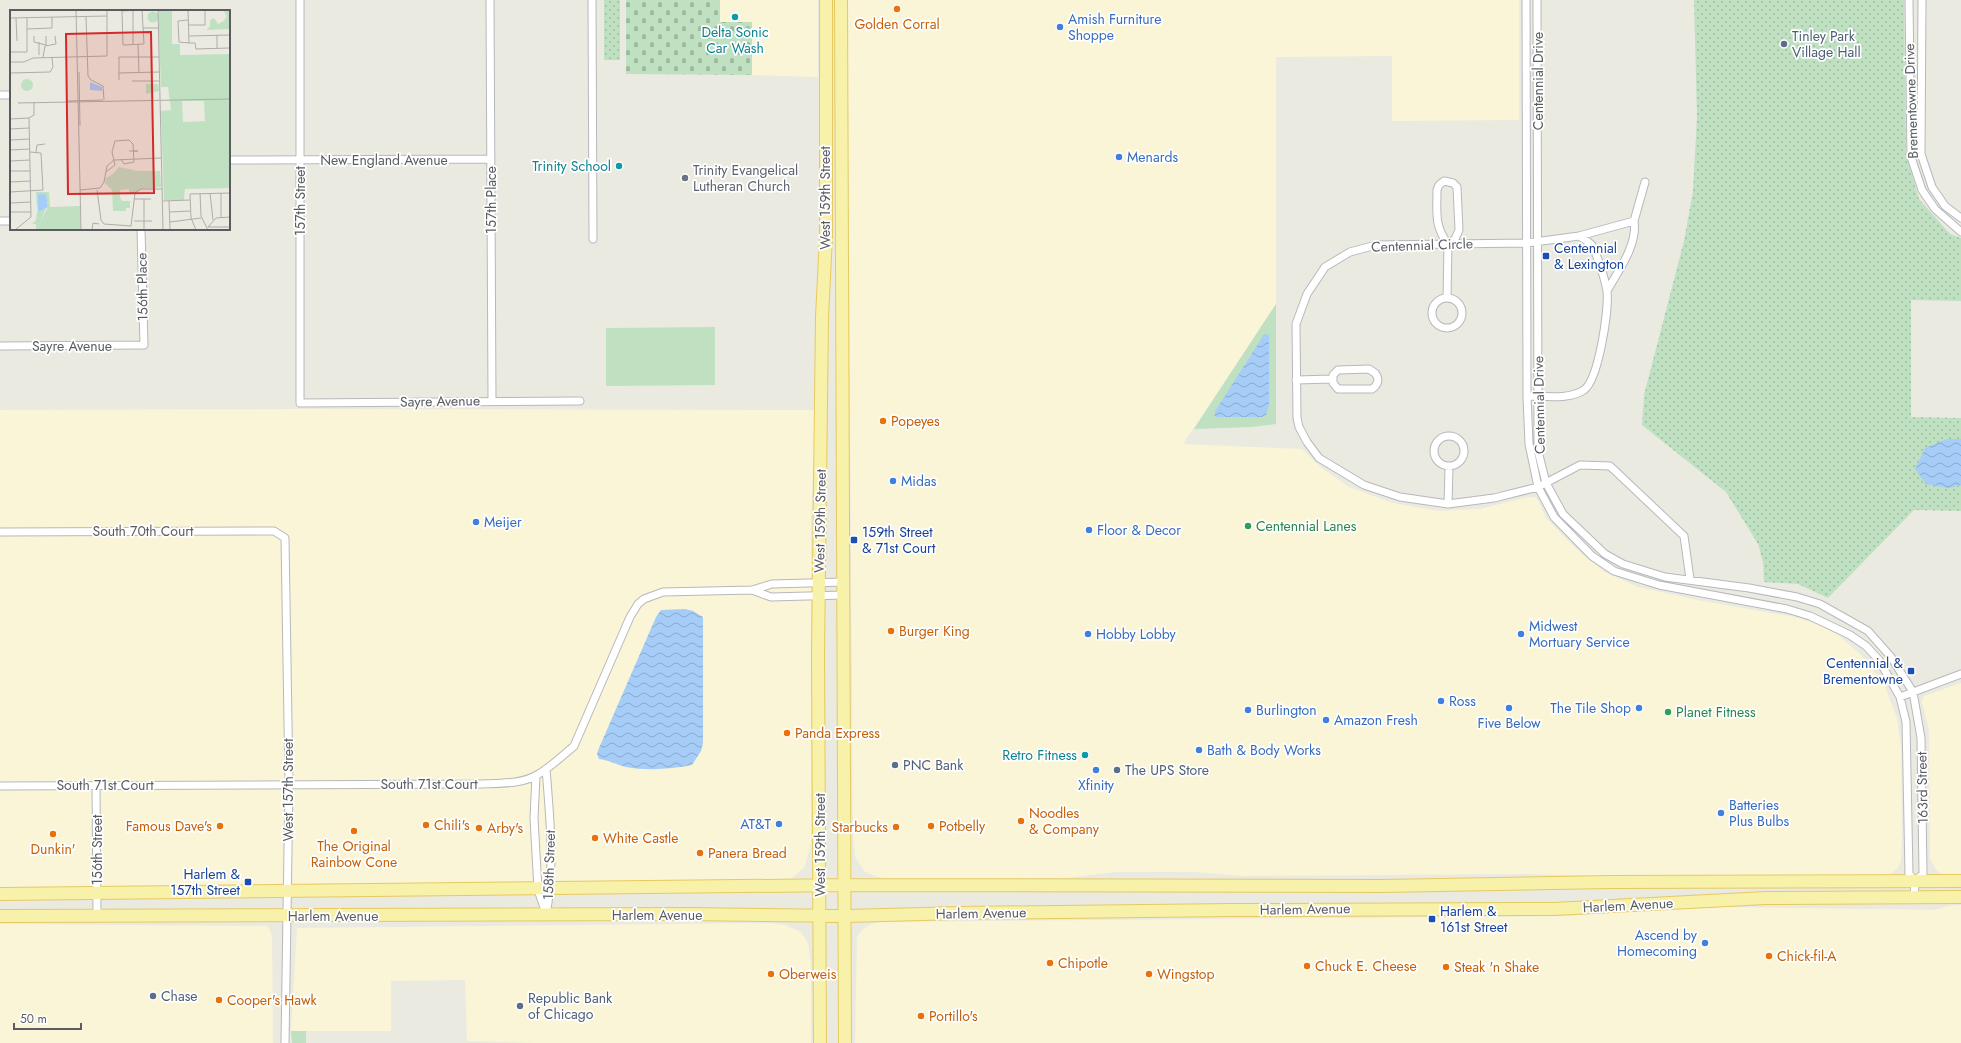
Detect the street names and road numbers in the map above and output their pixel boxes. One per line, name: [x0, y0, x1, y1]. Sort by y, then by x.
street label: Centennial Drive: [1528, 32, 1548, 130]
street label: Brementowne Drive: [1899, 43, 1923, 159]
street label: West 159th Street: [815, 146, 835, 250]
street label: New England Avenue: [320, 150, 448, 170]
street label: 157th Street: [290, 165, 310, 236]
street label: 157th Place: [481, 166, 501, 234]
street label: Centennial Circle: [1371, 233, 1473, 257]
street label: 156th Place: [131, 252, 153, 322]
street label: Sayre Avenue: [32, 336, 112, 356]
street label: Centennial Drive: [1528, 356, 1550, 454]
street label: Sayre Avenue: [400, 390, 480, 412]
street label: West 159th Street: [809, 468, 831, 573]
street label: South 70th Court: [93, 521, 194, 541]
street label: West 157th Street: [278, 738, 298, 842]
street label: 163rd Street: [1911, 751, 1933, 824]
street label: South 71st Court: [380, 774, 478, 794]
street label: South 71st Court: [56, 775, 154, 795]
street label: West 159th Street: [810, 793, 830, 897]
street label: 156th Street: [87, 814, 107, 885]
street label: 158th Street: [538, 829, 560, 900]
street label: Harlem Avenue: [1582, 893, 1674, 917]
street label: Harlem Avenue: [1259, 898, 1351, 920]
street label: Harlem Avenue: [935, 902, 1027, 924]
street label: Harlem Avenue: [612, 905, 702, 925]
street label: Harlem Avenue: [288, 906, 378, 926]

